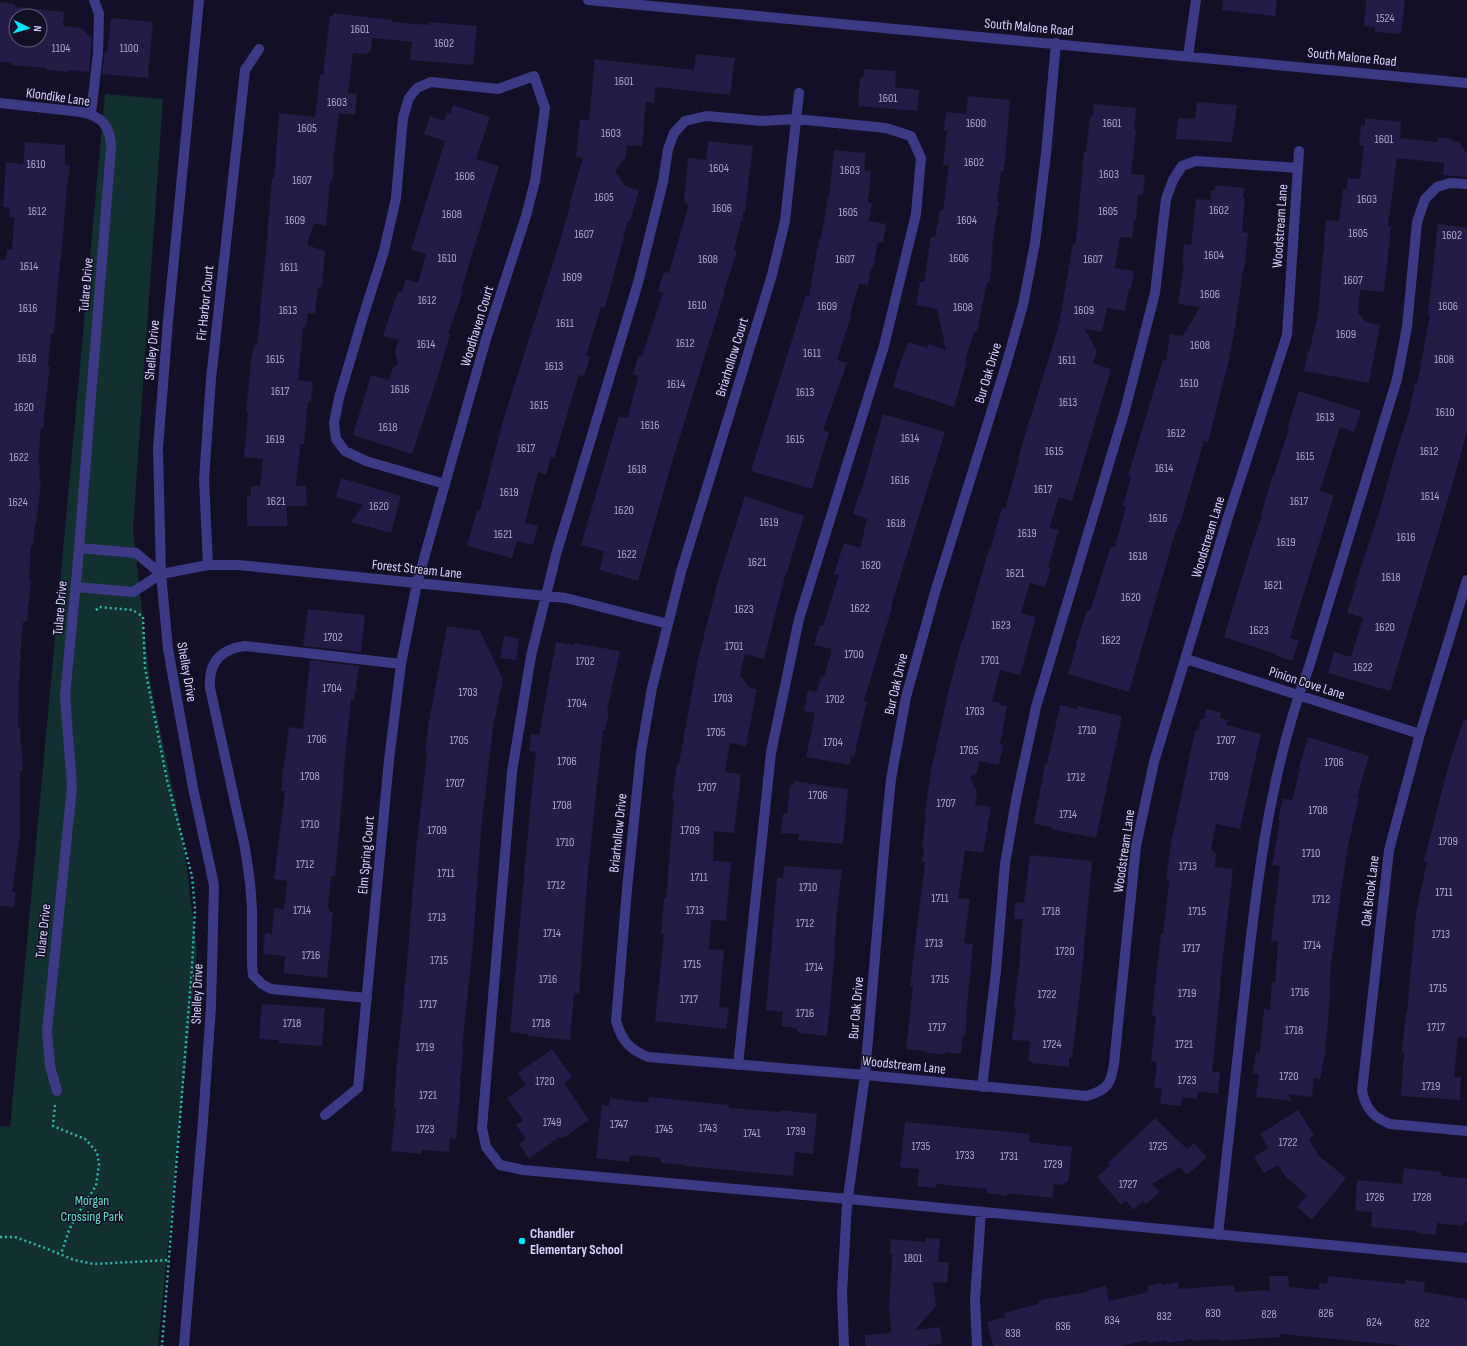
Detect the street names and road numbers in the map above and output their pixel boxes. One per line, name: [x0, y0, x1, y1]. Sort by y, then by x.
street label: South Malone Road: [984, 15, 1074, 39]
street label: South Malone Road: [1307, 44, 1398, 70]
street label: Klondike Lane: [25, 84, 91, 110]
street label: Woodstream Lane: [1269, 184, 1291, 268]
street label: Tulare Drive: [75, 257, 97, 313]
street label: Fir Harbor Court: [193, 265, 217, 341]
street label: Woodhaven Court: [457, 284, 497, 368]
street label: Briarhollow Court: [712, 315, 752, 399]
street label: Shelley Drive: [141, 319, 163, 381]
street label: Bur Oak Drive: [971, 341, 1005, 405]
street label: Woodstream Lane: [1188, 494, 1228, 580]
street label: Forest Stream Lane: [371, 556, 463, 582]
street label: Tulare Drive: [49, 580, 71, 636]
street label: Shelley Drive: [173, 641, 201, 703]
street label: Bur Oak Drive: [881, 652, 911, 716]
street label: Pinion Cove Lane: [1267, 663, 1347, 703]
street label: Briarhollow Drive: [605, 793, 631, 873]
street label: Woodstream Lane: [1110, 808, 1138, 894]
street label: Elm Spring Court: [354, 815, 378, 895]
street label: Oak Brook Lane: [1357, 855, 1383, 927]
street label: Tulare Drive: [32, 903, 54, 959]
street label: Shelley Drive: [187, 964, 207, 1024]
street label: Bur Oak Drive: [845, 976, 867, 1040]
street label: Woodstream Lane: [861, 1052, 947, 1078]

